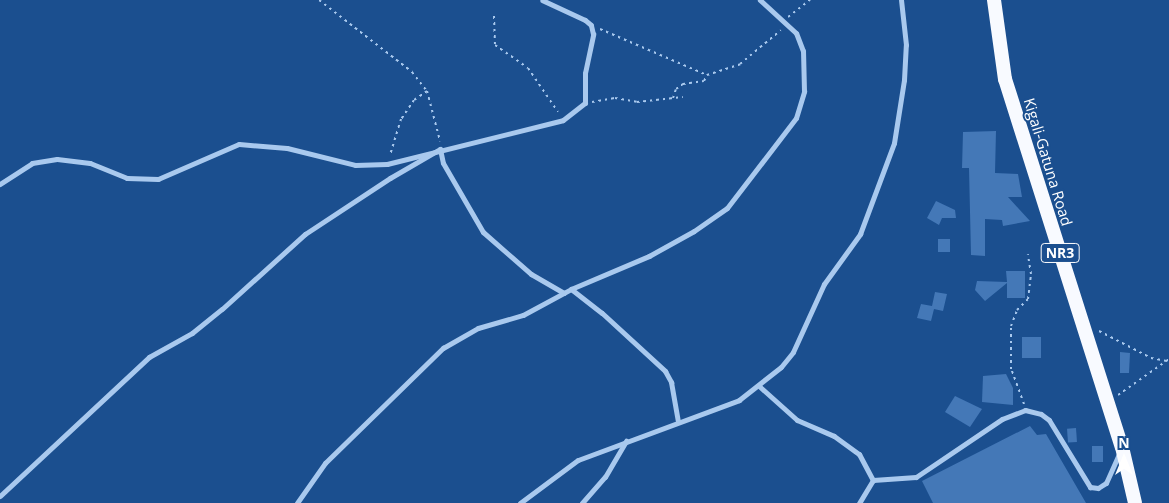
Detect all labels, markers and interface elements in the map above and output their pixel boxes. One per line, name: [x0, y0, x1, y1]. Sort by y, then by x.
street label: Kigali-Gatuna Road: [1020, 96, 1076, 228]
road number: NR3: [1040, 242, 1080, 264]
north arrow: [1099, 433, 1149, 483]
text: N: [1118, 433, 1130, 452]

